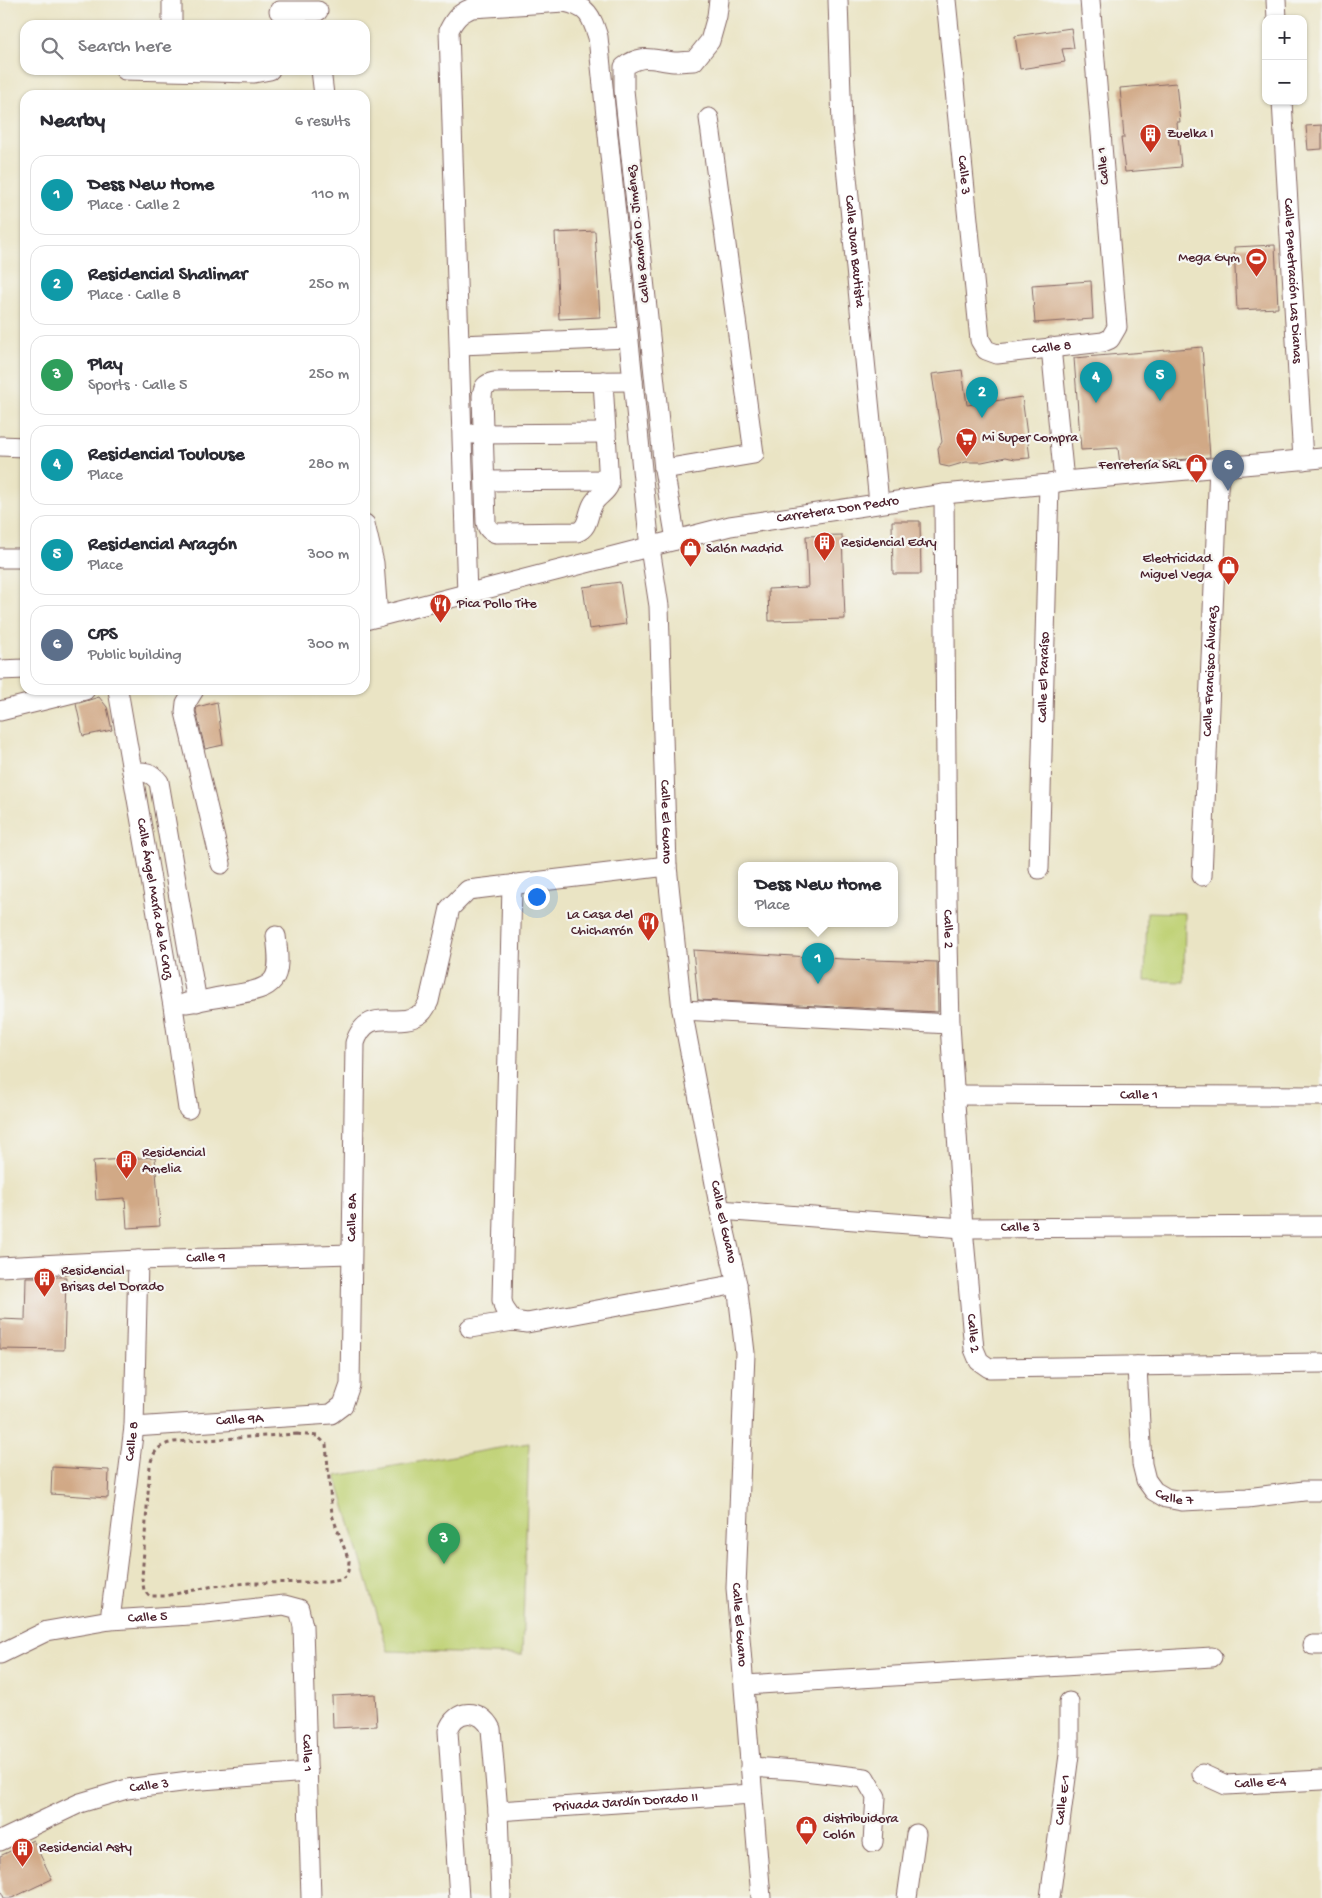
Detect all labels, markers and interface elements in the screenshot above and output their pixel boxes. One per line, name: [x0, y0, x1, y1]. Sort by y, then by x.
map controls: [1262, 15, 1307, 105]
button: +: [1262, 15, 1307, 60]
search box: [20, 20, 370, 75]
icon: search: [38, 34, 66, 62]
text: Search here: [78, 36, 172, 59]
button: −: [1262, 60, 1307, 105]
text: Nearby: [40, 110, 105, 135]
text: 6 results: [295, 113, 350, 132]
building icon: Zuelka I: [1139, 122, 1163, 153]
place label: Zuelka I: [1167, 126, 1214, 143]
street label: Calle 1: [1094, 146, 1114, 186]
street label: Calle 3: [953, 155, 974, 196]
street label: Calle Ramón O. Jiménez: [623, 164, 655, 304]
text: Dess New Home: [88, 174, 214, 197]
text: 1: [54, 186, 60, 205]
text: 110 m: [312, 186, 349, 205]
street label: Calle Juan Bautista: [840, 194, 868, 310]
text: Place · Calle 2: [88, 197, 180, 216]
street label: Calle Penetración Las Dianas: [1279, 198, 1306, 365]
sports icon: Mega Gym: [1244, 246, 1268, 277]
place label: Mega Gym: [1178, 250, 1240, 267]
text: Residencial Shalimar: [88, 264, 247, 287]
text: 2: [53, 276, 61, 295]
text: 250 m: [309, 276, 349, 295]
text: Place · Calle 8: [88, 287, 181, 306]
street label: Calle 8: [1031, 337, 1073, 359]
text: Play: [88, 354, 123, 377]
pin: 5: [1144, 360, 1176, 401]
pin: 4: [1080, 362, 1112, 403]
text: 3: [53, 366, 61, 385]
text: 250 m: [309, 366, 349, 385]
text: Sports · Calle 5: [88, 377, 187, 396]
pin: 2: [966, 377, 998, 418]
supermarket icon: Mi Super Compra: [954, 426, 978, 457]
place label: Mi Super Compra: [982, 430, 1079, 447]
text: Residencial Toulouse: [88, 444, 245, 467]
pin: 6: [1212, 450, 1244, 491]
shop icon: Ferretería SRL: [1185, 453, 1209, 484]
text: 4: [53, 456, 61, 475]
text: 280 m: [308, 456, 349, 475]
place label: Ferretería SRL: [1097, 457, 1182, 474]
text: Place: [88, 467, 123, 486]
street label: Carretera Don Pedro: [776, 492, 900, 527]
building icon: Residencial Edry: [813, 531, 837, 562]
text: Residencial Aragón: [88, 534, 237, 557]
place label: Residencial Edry: [841, 535, 937, 552]
shop icon: Salón Madrid: [678, 537, 702, 568]
place label: Salón Madrid: [706, 541, 784, 558]
text: 5: [53, 546, 61, 565]
text: 300 m: [307, 546, 349, 565]
place label: Electricidad Miguel Vega: [1140, 551, 1214, 584]
shop icon: Electricidad Miguel Vega: [1216, 555, 1240, 586]
text: Place: [88, 557, 123, 576]
restaurant icon: Pica Pollo Tite: [429, 592, 453, 623]
place label: Pica Pollo Tite: [456, 596, 537, 613]
street label: Calle Francisco Álvarez: [1199, 605, 1222, 737]
text: CPS: [88, 624, 118, 647]
street label: Calle El Paraíso: [1034, 631, 1054, 723]
text: 6: [53, 636, 61, 655]
text: 300 m: [307, 636, 349, 655]
text: Public building: [88, 647, 182, 666]
street label: Calle El Guano: [656, 779, 675, 864]
street label: Calle Ángel María de la Cruz: [132, 817, 177, 982]
popup: [738, 862, 898, 927]
text: Dess New Home: [755, 874, 881, 897]
your location: [524, 884, 550, 910]
text: Place: [755, 897, 790, 916]
place label: La Casa del Chicharrón: [567, 907, 633, 940]
street label: Calle 2: [939, 909, 957, 949]
restaurant icon: La Casa del Chicharrón: [637, 911, 661, 942]
pin: 1: [802, 943, 834, 984]
street label: Calle 1: [1120, 1087, 1158, 1104]
place label: Residencial Amelia: [142, 1145, 205, 1178]
building icon: Residencial Amelia: [114, 1149, 138, 1180]
street label: Calle El Guano: [706, 1179, 741, 1265]
street label: Calle 8A: [344, 1193, 361, 1242]
street label: Calle 3: [1001, 1219, 1040, 1236]
street label: Calle 9: [186, 1249, 226, 1267]
place label: Residencial Brisas del Dorado: [60, 1263, 164, 1296]
building icon: Residencial Brisas del Dorado: [33, 1267, 57, 1298]
street label: Calle 2: [962, 1313, 983, 1356]
street label: Calle 9A: [216, 1410, 265, 1430]
street label: Calle 8: [121, 1421, 143, 1462]
street label: Calle 7: [1152, 1485, 1194, 1510]
pin: 3: [428, 1523, 460, 1564]
street label: Calle El Guano: [727, 1582, 751, 1667]
street label: Calle 5: [127, 1608, 168, 1627]
street label: Calle 1: [298, 1734, 316, 1772]
street label: Calle E-4: [1234, 1773, 1287, 1793]
street label: Calle E-1: [1051, 1774, 1075, 1826]
street label: Calle 3: [129, 1775, 170, 1797]
street label: Privada Jardín Dorado II: [552, 1789, 699, 1816]
place label: distribuidora Colón: [823, 1811, 900, 1844]
shop icon: distribuidora Colón: [795, 1815, 819, 1846]
building icon: Residencial Asty: [11, 1836, 35, 1867]
place label: Residencial Asty: [39, 1840, 132, 1857]

